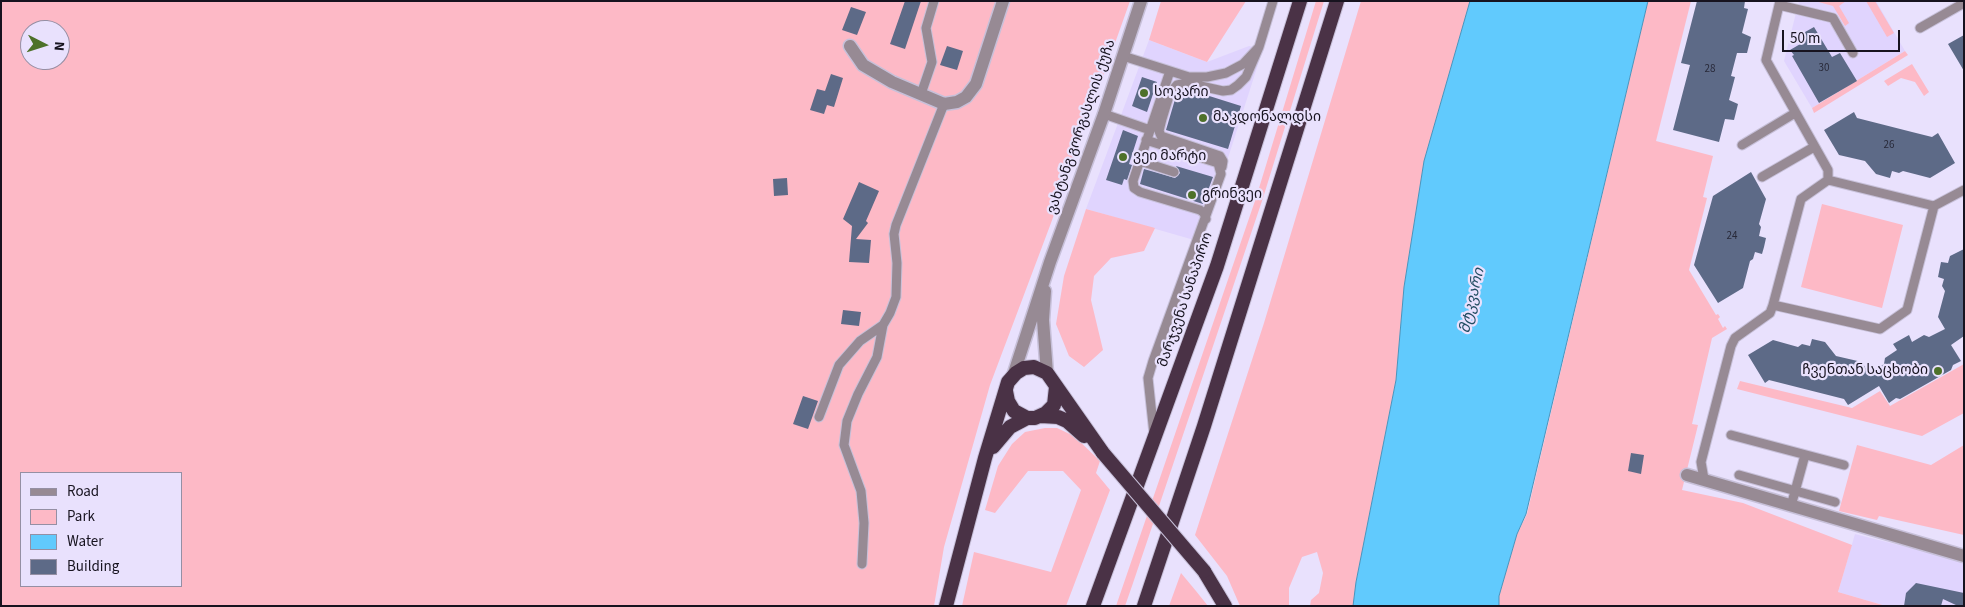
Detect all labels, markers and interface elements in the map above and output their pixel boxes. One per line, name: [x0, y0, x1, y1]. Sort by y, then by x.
north arrow: [20, 20, 70, 70]
scale bar: [1785, 20, 1902, 52]
text: 50 m: [1790, 28, 1820, 49]
street label: ვახტანგ გორგასლის ქუჩა: [1044, 37, 1120, 217]
text: N: [49, 41, 69, 52]
house number: 30: [1819, 62, 1829, 76]
house number: 28: [1705, 63, 1715, 77]
place label: სოკარი: [1154, 85, 1209, 101]
marker: სოკარი: [1138, 87, 1150, 99]
place label: მაკდონალდსი: [1213, 110, 1321, 126]
marker: მაკდონალდსი: [1197, 112, 1209, 124]
house number: 26: [1884, 139, 1894, 153]
place label: ვეი მარტი: [1133, 149, 1206, 165]
marker: ვეი მარტი: [1117, 151, 1129, 163]
place label: გრინვეი: [1202, 187, 1262, 203]
marker: გრინვეი: [1186, 189, 1198, 201]
street label: მარჯვენა სანაპირო: [1155, 230, 1217, 370]
house number: 24: [1727, 230, 1737, 244]
water label: მტკვარი: [1457, 267, 1489, 335]
place label: ჩვენთან საცხობი: [1802, 363, 1928, 379]
marker: ჩვენთან საცხობი: [1932, 365, 1944, 377]
legend: [20, 472, 182, 587]
text: Road: [67, 481, 99, 502]
text: Park: [67, 506, 95, 527]
text: Water: [67, 531, 103, 552]
text: Building: [67, 556, 119, 577]

